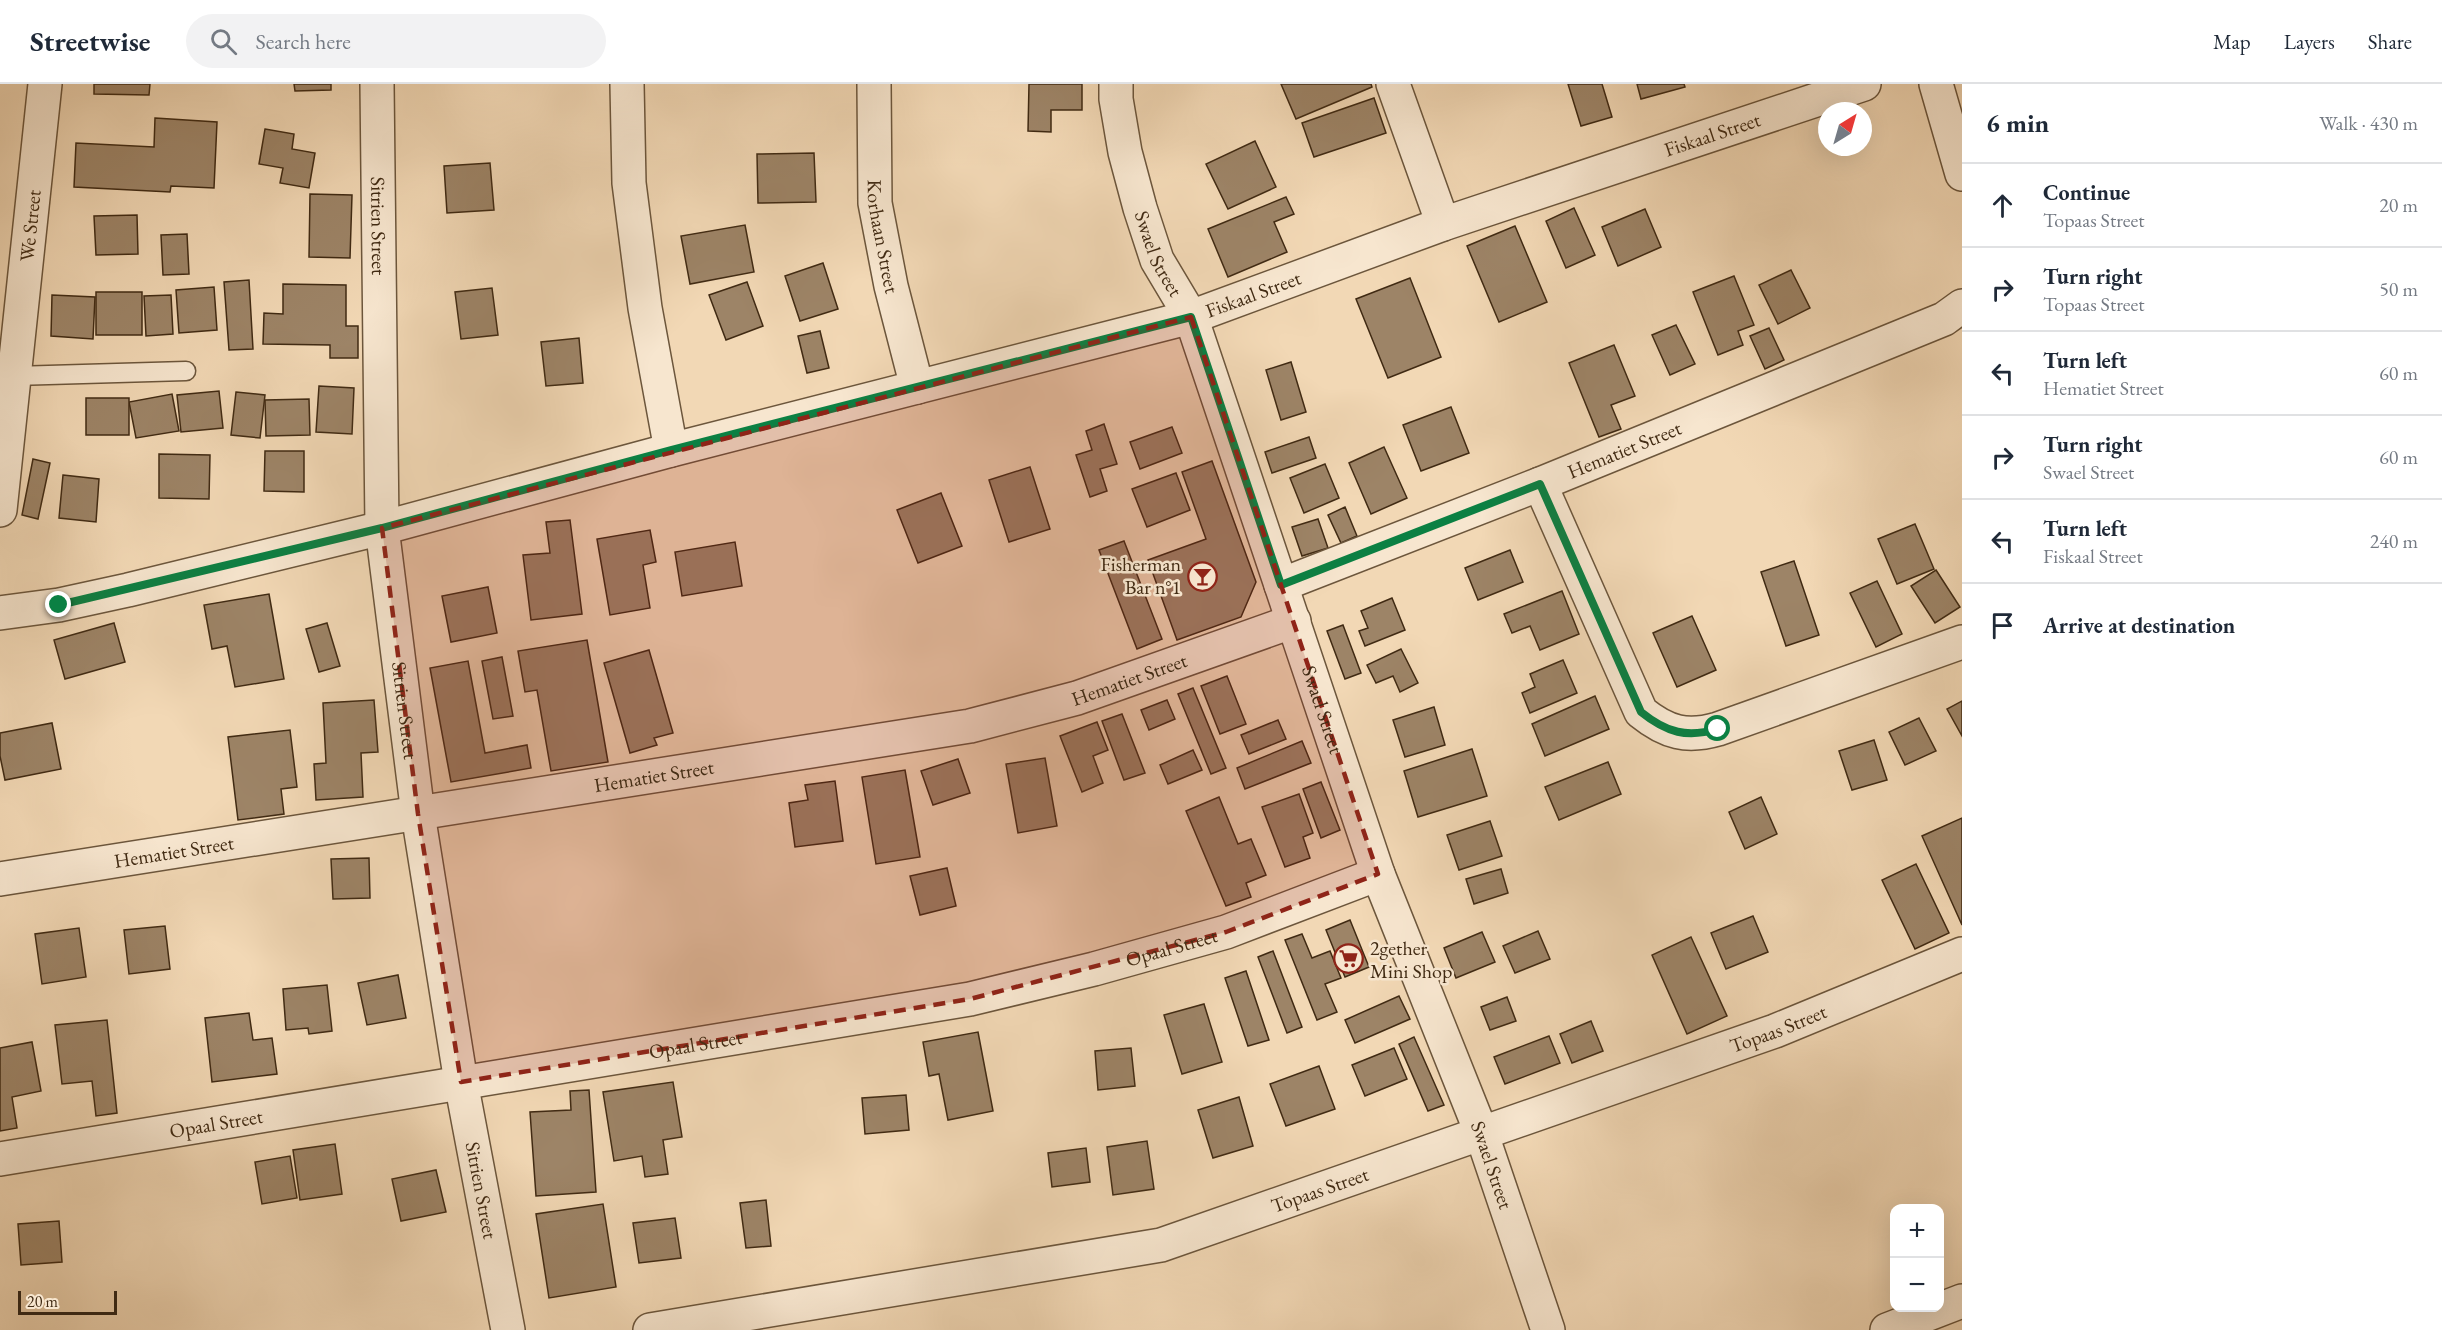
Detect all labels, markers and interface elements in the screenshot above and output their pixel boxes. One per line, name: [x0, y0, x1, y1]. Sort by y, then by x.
search box: [186, 14, 606, 68]
text: Streetwise: [30, 23, 150, 59]
icon: search: [207, 25, 240, 58]
text: Search here: [255, 27, 351, 56]
text: Map: [2213, 28, 2251, 55]
text: Layers: [2284, 28, 2335, 55]
text: Share: [2368, 28, 2412, 55]
north arrow: [1818, 102, 1872, 156]
street label: Fiskaal Street: [1661, 106, 1764, 163]
text: 6 min: [1986, 106, 2049, 140]
text: Walk · 430 m: [2319, 110, 2418, 136]
street label: Sitrien Street: [365, 177, 392, 276]
text: Continue: [2043, 178, 2130, 207]
street label: Korhaan Street: [862, 179, 906, 297]
street label: We Street: [13, 188, 47, 263]
icon: ahead: [1986, 189, 2019, 222]
text: 20 m: [2379, 192, 2418, 218]
street label: Swael Street: [1129, 207, 1189, 302]
text: Topaas Street: [2043, 207, 2145, 233]
text: Turn right: [2043, 262, 2142, 291]
street label: Fiskaal Street: [1202, 264, 1305, 324]
icon: right: [1986, 273, 2019, 306]
text: 50 m: [2379, 276, 2418, 302]
text: Topaas Street: [2043, 291, 2145, 317]
text: Turn left: [2043, 346, 2127, 375]
icon: left: [1986, 357, 2019, 390]
text: 60 m: [2379, 360, 2418, 386]
text: Hematiet Street: [2043, 375, 2164, 401]
street label: Hematiet Street: [1563, 414, 1686, 484]
text: Turn right: [2043, 430, 2142, 459]
icon: right: [1986, 441, 2019, 474]
text: 60 m: [2379, 444, 2418, 470]
text: Swael Street: [2043, 459, 2134, 485]
text: Turn left: [2043, 514, 2127, 543]
icon: left: [1986, 525, 2019, 558]
text: 240 m: [2370, 528, 2418, 554]
text: Fiskaal Street: [2043, 543, 2143, 569]
place label: Fisherman Bar n°1: [1101, 551, 1181, 600]
bar icon: Fisherman Bar n°1: [1186, 560, 1218, 592]
route end: [45, 591, 71, 617]
icon: arrive: [1986, 609, 2019, 642]
text: Arrive at destination: [2043, 611, 2235, 640]
street label: Hematiet Street: [1068, 647, 1191, 712]
street label: Sitrien Street: [386, 660, 424, 762]
street label: Swael Street: [1296, 662, 1350, 758]
route start: [1704, 715, 1730, 741]
street label: Hematiet Street: [592, 753, 716, 798]
street label: Hematiet Street: [112, 829, 236, 874]
street label: Opaal Street: [1123, 922, 1221, 973]
place label: 2gether Mini Shop: [1370, 935, 1452, 984]
supermarket icon: 2gether Mini Shop: [1333, 943, 1365, 975]
street label: Topaas Street: [1726, 998, 1831, 1059]
street label: Opaal Street: [647, 1024, 745, 1065]
street label: Opaal Street: [168, 1103, 265, 1144]
street label: Swael Street: [1465, 1117, 1519, 1213]
street label: Sitrien Street: [460, 1140, 504, 1242]
street label: Topaas Street: [1267, 1160, 1373, 1219]
map controls: [1890, 1204, 1944, 1312]
button: +: [1890, 1204, 1944, 1258]
button: −: [1890, 1258, 1944, 1312]
scale bar: [18, 1288, 117, 1316]
text: 20 m: [27, 1291, 58, 1312]

